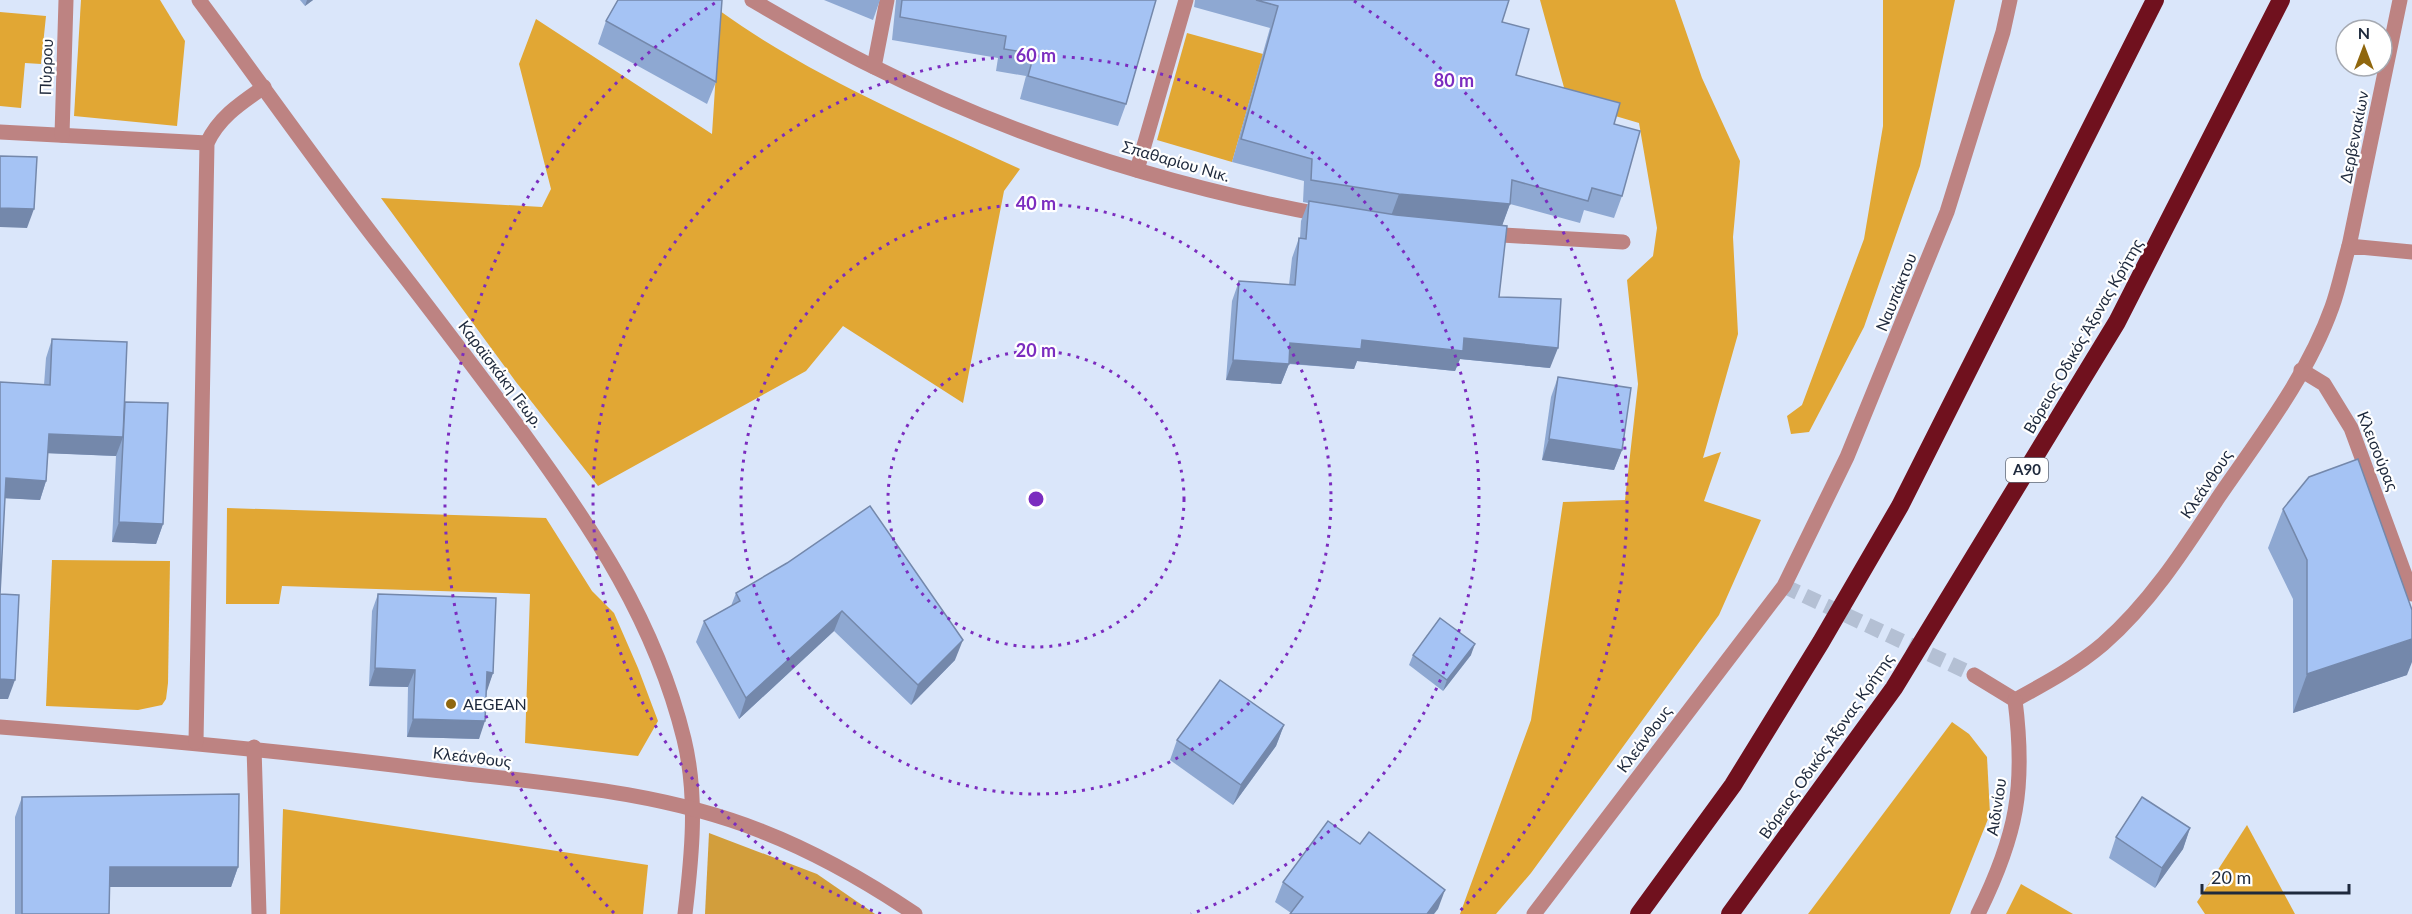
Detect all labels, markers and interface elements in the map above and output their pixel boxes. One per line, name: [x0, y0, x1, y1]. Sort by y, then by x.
north arrow: [2334, 18, 2394, 78]
text: N: [2358, 23, 2370, 42]
street label: Πύρρου: [35, 38, 56, 96]
text: 60 m: [1016, 44, 1056, 66]
text: 80 m: [1434, 69, 1474, 91]
street label: Δερβενακίων: [2335, 89, 2372, 185]
street label: Σπαθαρίου Νικ.: [1120, 136, 1232, 185]
text: 40 m: [1016, 192, 1056, 214]
street label: Βόρειος Οδικός Άξονας Κρήτης: [2019, 235, 2147, 437]
street label: Ναυπάκτου: [1871, 250, 1920, 334]
street label: Καραϊσκάκη Γεωρ.: [455, 316, 548, 431]
text: 20 m: [1016, 339, 1056, 361]
street label: Κλεισούρας: [2354, 408, 2403, 494]
street label: Κλεάνθους: [2176, 445, 2236, 522]
road number: Α90: [2006, 458, 2048, 482]
centre of rings: [1026, 489, 1046, 509]
street label: Βόρειος Οδικός Άξονας Κρήτης: [1754, 649, 1898, 842]
place label: AEGEAN: [463, 694, 527, 713]
marker: AEGEAN: [444, 697, 458, 711]
street label: Κλεάνθους: [1612, 701, 1675, 776]
street label: Κλεάνθους: [432, 742, 513, 771]
street label: Αιδινίου: [1982, 777, 2009, 837]
scale bar: [2202, 857, 2349, 895]
text: 20 m: [2211, 866, 2251, 888]

